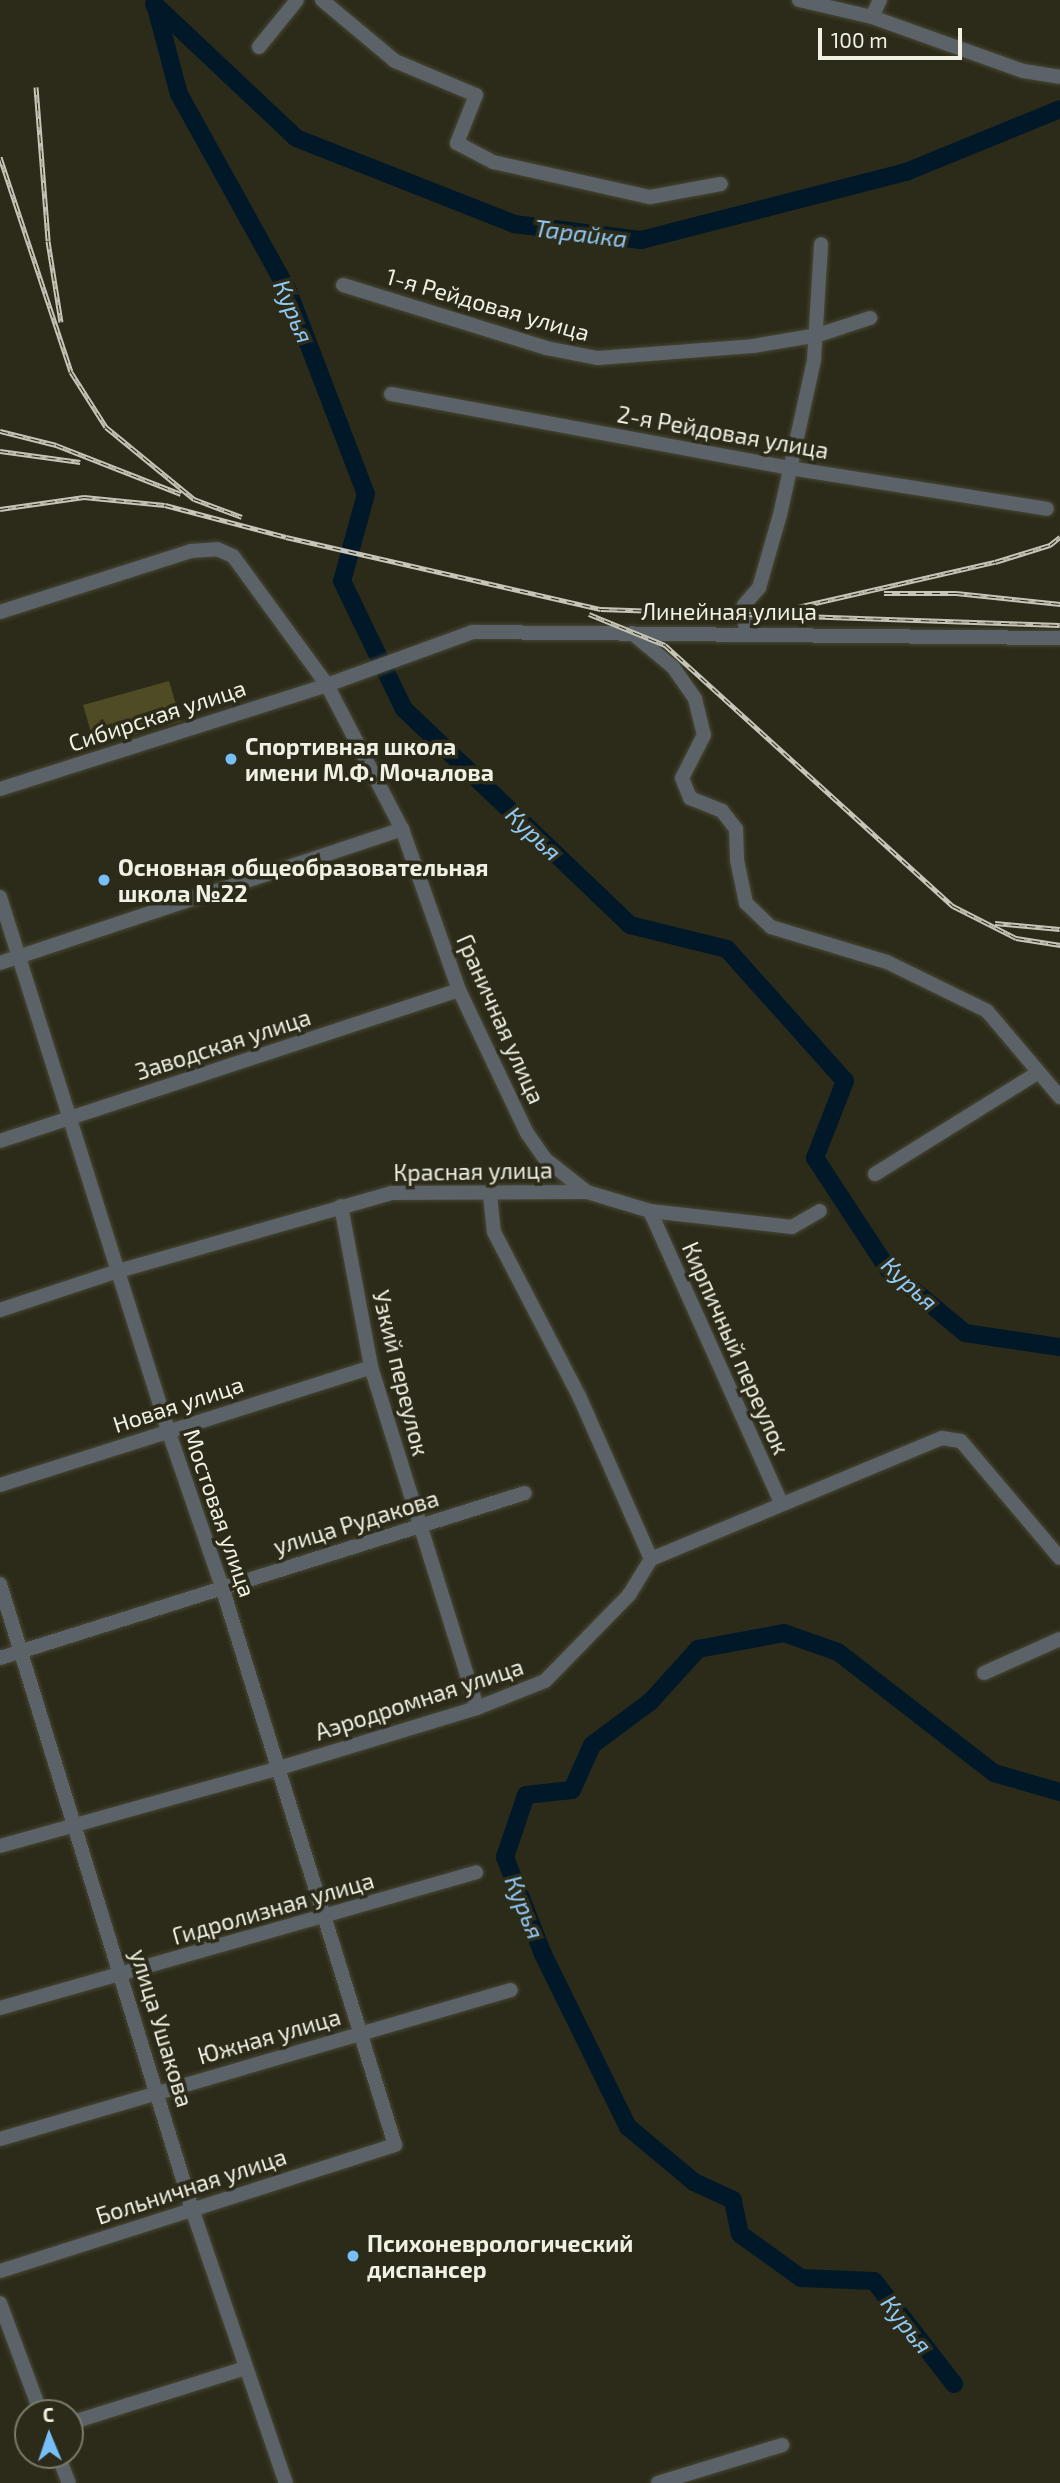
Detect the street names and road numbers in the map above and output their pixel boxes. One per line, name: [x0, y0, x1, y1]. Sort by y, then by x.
street label: 1-я Рейдовая улица: [383, 262, 593, 346]
street label: 2-я Рейдовая улица: [615, 400, 831, 464]
street label: Линейная улица: [641, 597, 817, 625]
street label: Сибирская улица: [65, 673, 249, 757]
street label: Граничная улица: [451, 930, 551, 1108]
street label: Заводская улица: [132, 1003, 314, 1085]
street label: Красная улица: [393, 1156, 553, 1186]
street label: Кирпичный переулок: [677, 1238, 795, 1458]
street label: Узкий переулок: [367, 1287, 435, 1459]
street label: Новая улица: [109, 1370, 247, 1438]
street label: Мостовая улица: [178, 1425, 262, 1601]
street label: улица Рудакова: [270, 1484, 442, 1560]
street label: Аэродромная улица: [311, 1652, 527, 1746]
street label: Гидролизная улица: [169, 1866, 377, 1950]
street label: улица Ушакова: [125, 1946, 199, 2110]
street label: Южная улица: [194, 2002, 344, 2070]
street label: Больничная улица: [92, 2142, 290, 2230]

